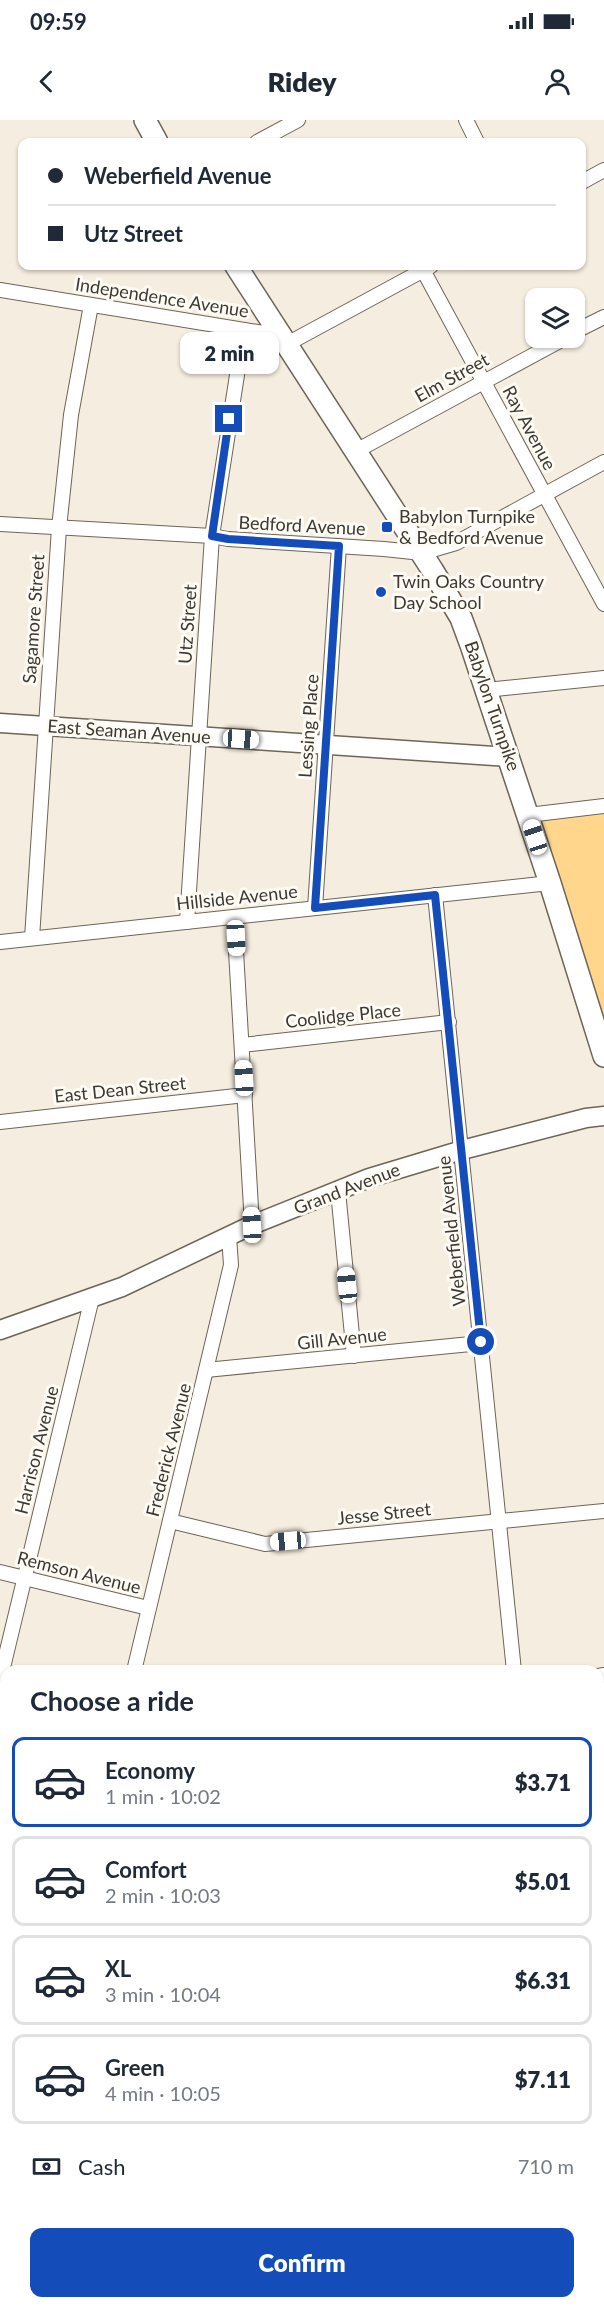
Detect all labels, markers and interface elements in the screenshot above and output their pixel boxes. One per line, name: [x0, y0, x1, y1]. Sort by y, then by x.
text: 09:59: [30, 8, 87, 35]
icon: back: [30, 65, 63, 98]
text: Ridey: [268, 65, 336, 98]
icon: person: [541, 65, 574, 98]
text: Weberfield Avenue: [84, 162, 271, 189]
text: Utz Street: [84, 220, 183, 247]
street label: Independence Avenue: [74, 272, 250, 322]
map controls: [525, 288, 585, 348]
button: layers: [525, 288, 585, 348]
callout: 2 min: [180, 332, 278, 374]
text: 2 min: [205, 341, 254, 365]
street label: Elm Street: [411, 348, 493, 406]
street label: Ray Avenue: [499, 382, 561, 473]
route end: [215, 405, 242, 432]
place label: Babylon Turnpike & Bedford Avenue: [399, 505, 544, 548]
street label: Bedford Avenue: [238, 511, 366, 539]
marker: Babylon Turnpike & Bedford Avenue: [380, 520, 394, 534]
street label: Sagamore Street: [18, 553, 49, 684]
place label: Twin Oaks Country Day School: [393, 570, 545, 613]
street label: Utz Street: [173, 583, 201, 664]
marker: Twin Oaks Country Day School: [374, 585, 388, 599]
street label: Babylon Turnpike: [460, 638, 525, 774]
street label: Lessing Place: [293, 673, 323, 779]
street label: East Seaman Avenue: [47, 714, 211, 748]
car: [222, 729, 260, 749]
car: [521, 817, 549, 857]
street label: Hillside Avenue: [175, 880, 299, 914]
car: [226, 920, 246, 956]
street label: Coolidge Place: [284, 998, 402, 1032]
car: [234, 1060, 254, 1096]
street label: East Dean Street: [53, 1071, 187, 1107]
street label: Weberfield Avenue: [432, 1155, 470, 1307]
street label: Grand Avenue: [290, 1158, 403, 1218]
car: [242, 1207, 262, 1243]
car: [336, 1266, 358, 1304]
street label: Gill Avenue: [296, 1322, 388, 1354]
route start: [467, 1328, 494, 1355]
street label: Frederick Avenue: [141, 1381, 195, 1519]
street label: Harrison Avenue: [9, 1383, 63, 1516]
street label: Jesse Street: [336, 1497, 432, 1529]
car: [269, 1530, 307, 1552]
street label: Remson Avenue: [15, 1546, 143, 1598]
text: Choose a ride: [30, 1684, 194, 1717]
icon: car: [33, 1755, 87, 1809]
text: Economy: [105, 1757, 195, 1784]
text: $3.71: [515, 1769, 571, 1796]
text: 1 min · 10:02: [105, 1784, 221, 1808]
icon: car: [33, 1854, 87, 1908]
text: Comfort: [105, 1856, 187, 1883]
text: $5.01: [515, 1868, 571, 1895]
text: 2 min · 10:03: [105, 1883, 221, 1907]
icon: car: [33, 1953, 87, 2007]
text: XL: [105, 1955, 131, 1982]
text: $6.31: [515, 1967, 571, 1994]
text: 3 min · 10:04: [105, 1982, 221, 2006]
icon: car: [33, 2052, 87, 2106]
text: Green: [105, 2054, 165, 2081]
text: $7.11: [515, 2066, 571, 2093]
text: 4 min · 10:05: [105, 2081, 221, 2105]
icon: cash: [30, 2150, 63, 2183]
text: Cash: [78, 2153, 125, 2180]
text: 710 m: [518, 2154, 574, 2178]
button: Confirm: [30, 2228, 574, 2297]

